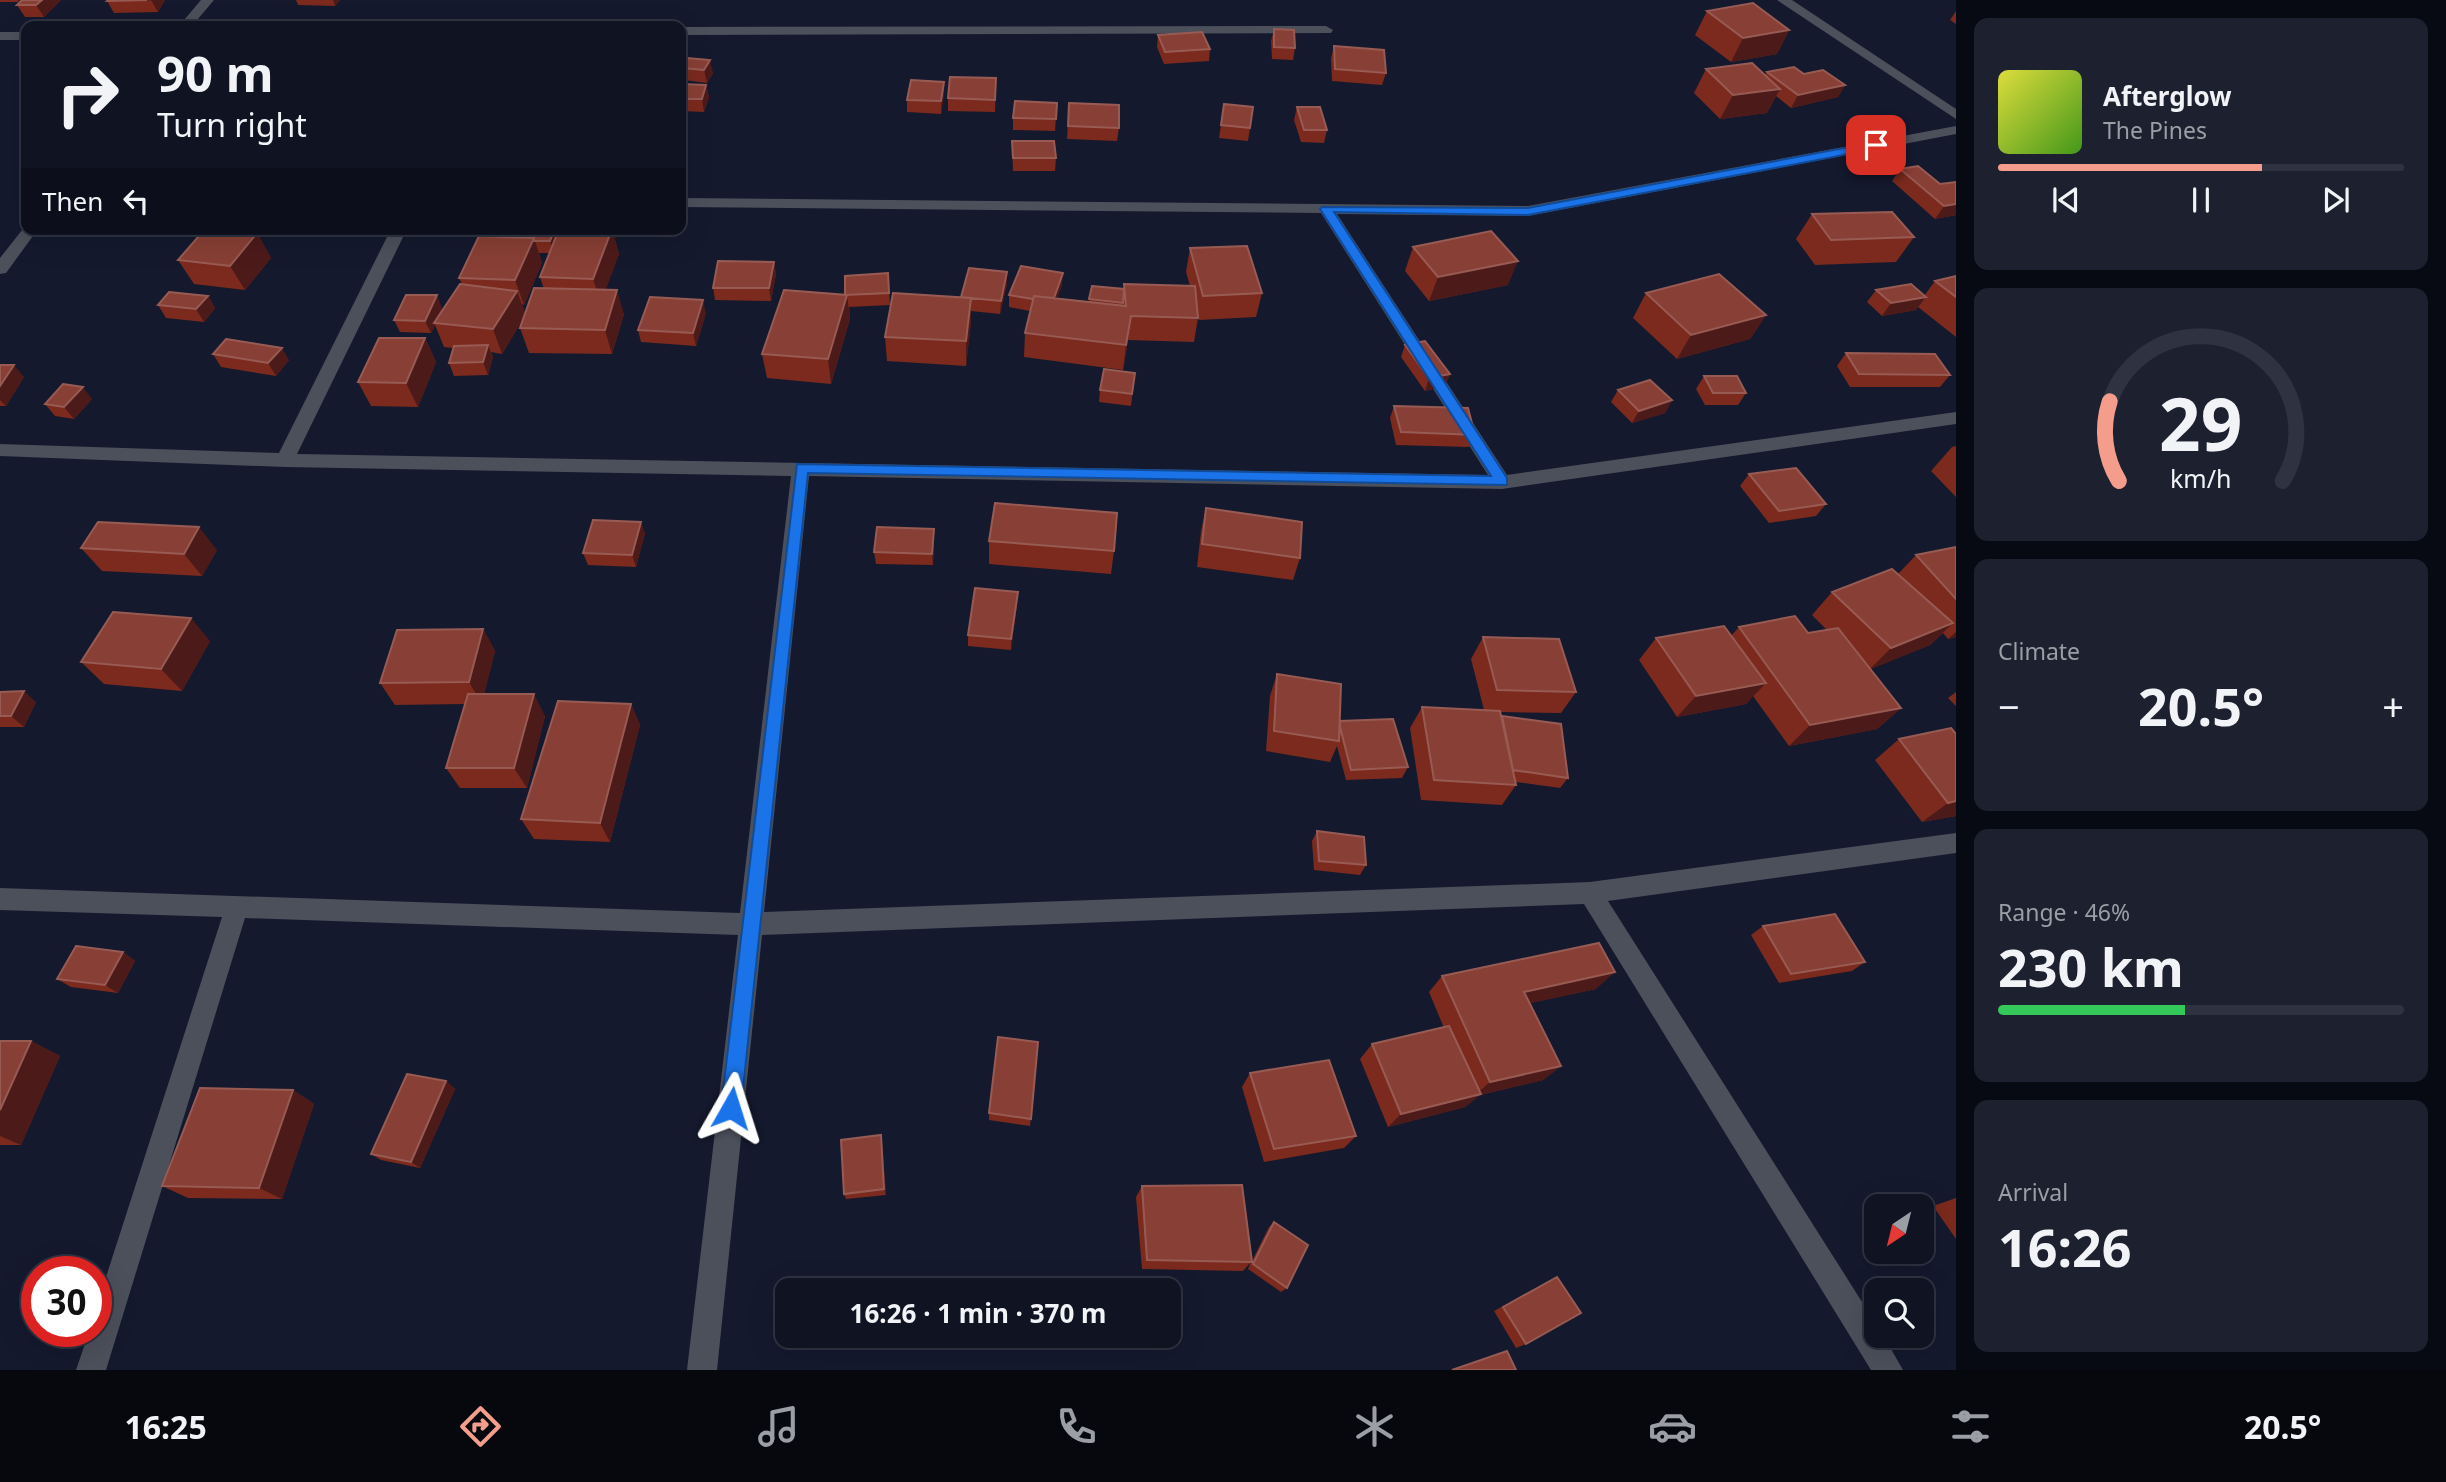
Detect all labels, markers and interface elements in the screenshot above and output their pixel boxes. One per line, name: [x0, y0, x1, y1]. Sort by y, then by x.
text: 90 m: [157, 40, 274, 106]
icon: right: [42, 49, 133, 140]
text: Afterglow: [2103, 78, 2231, 114]
text: Turn right: [157, 103, 307, 146]
text: The Pines: [2103, 114, 2207, 146]
pin: [1846, 115, 1906, 175]
icon: arrive: [1857, 126, 1895, 164]
icon: previous: [2047, 181, 2085, 219]
icon: pause: [2182, 181, 2220, 219]
icon: next: [2317, 181, 2355, 219]
icon: left: [117, 182, 155, 220]
text: Then: [42, 183, 103, 219]
text: 29: [2159, 373, 2243, 472]
text: km/h: [2170, 460, 2232, 494]
text: Climate: [1998, 635, 2080, 667]
text: 20.5°: [2138, 670, 2264, 741]
text: −: [1998, 680, 2020, 732]
text: +: [2382, 680, 2404, 732]
text: Range · 46%: [1998, 896, 2130, 928]
text: 230 km: [1998, 931, 2184, 1002]
position arrow: [694, 1071, 768, 1145]
text: Arrival: [1998, 1176, 2068, 1208]
north arrow: [1864, 1194, 1934, 1264]
map controls: [1864, 1194, 1934, 1348]
text: 16:26: [1998, 1211, 2132, 1282]
speed limit sign: 30: [21, 1256, 112, 1347]
button: search: [1864, 1278, 1934, 1348]
text: 16:26 · 1 min · 370 m: [850, 1295, 1106, 1331]
icon: directions: [456, 1402, 505, 1451]
icon: music: [754, 1402, 803, 1451]
icon: phone: [1052, 1402, 1101, 1451]
icon: climate: [1350, 1402, 1399, 1451]
icon: car: [1648, 1402, 1697, 1451]
icon: filters: [1946, 1402, 1995, 1451]
text: 16:25: [125, 1405, 207, 1448]
text: 20.5°: [2244, 1405, 2321, 1448]

